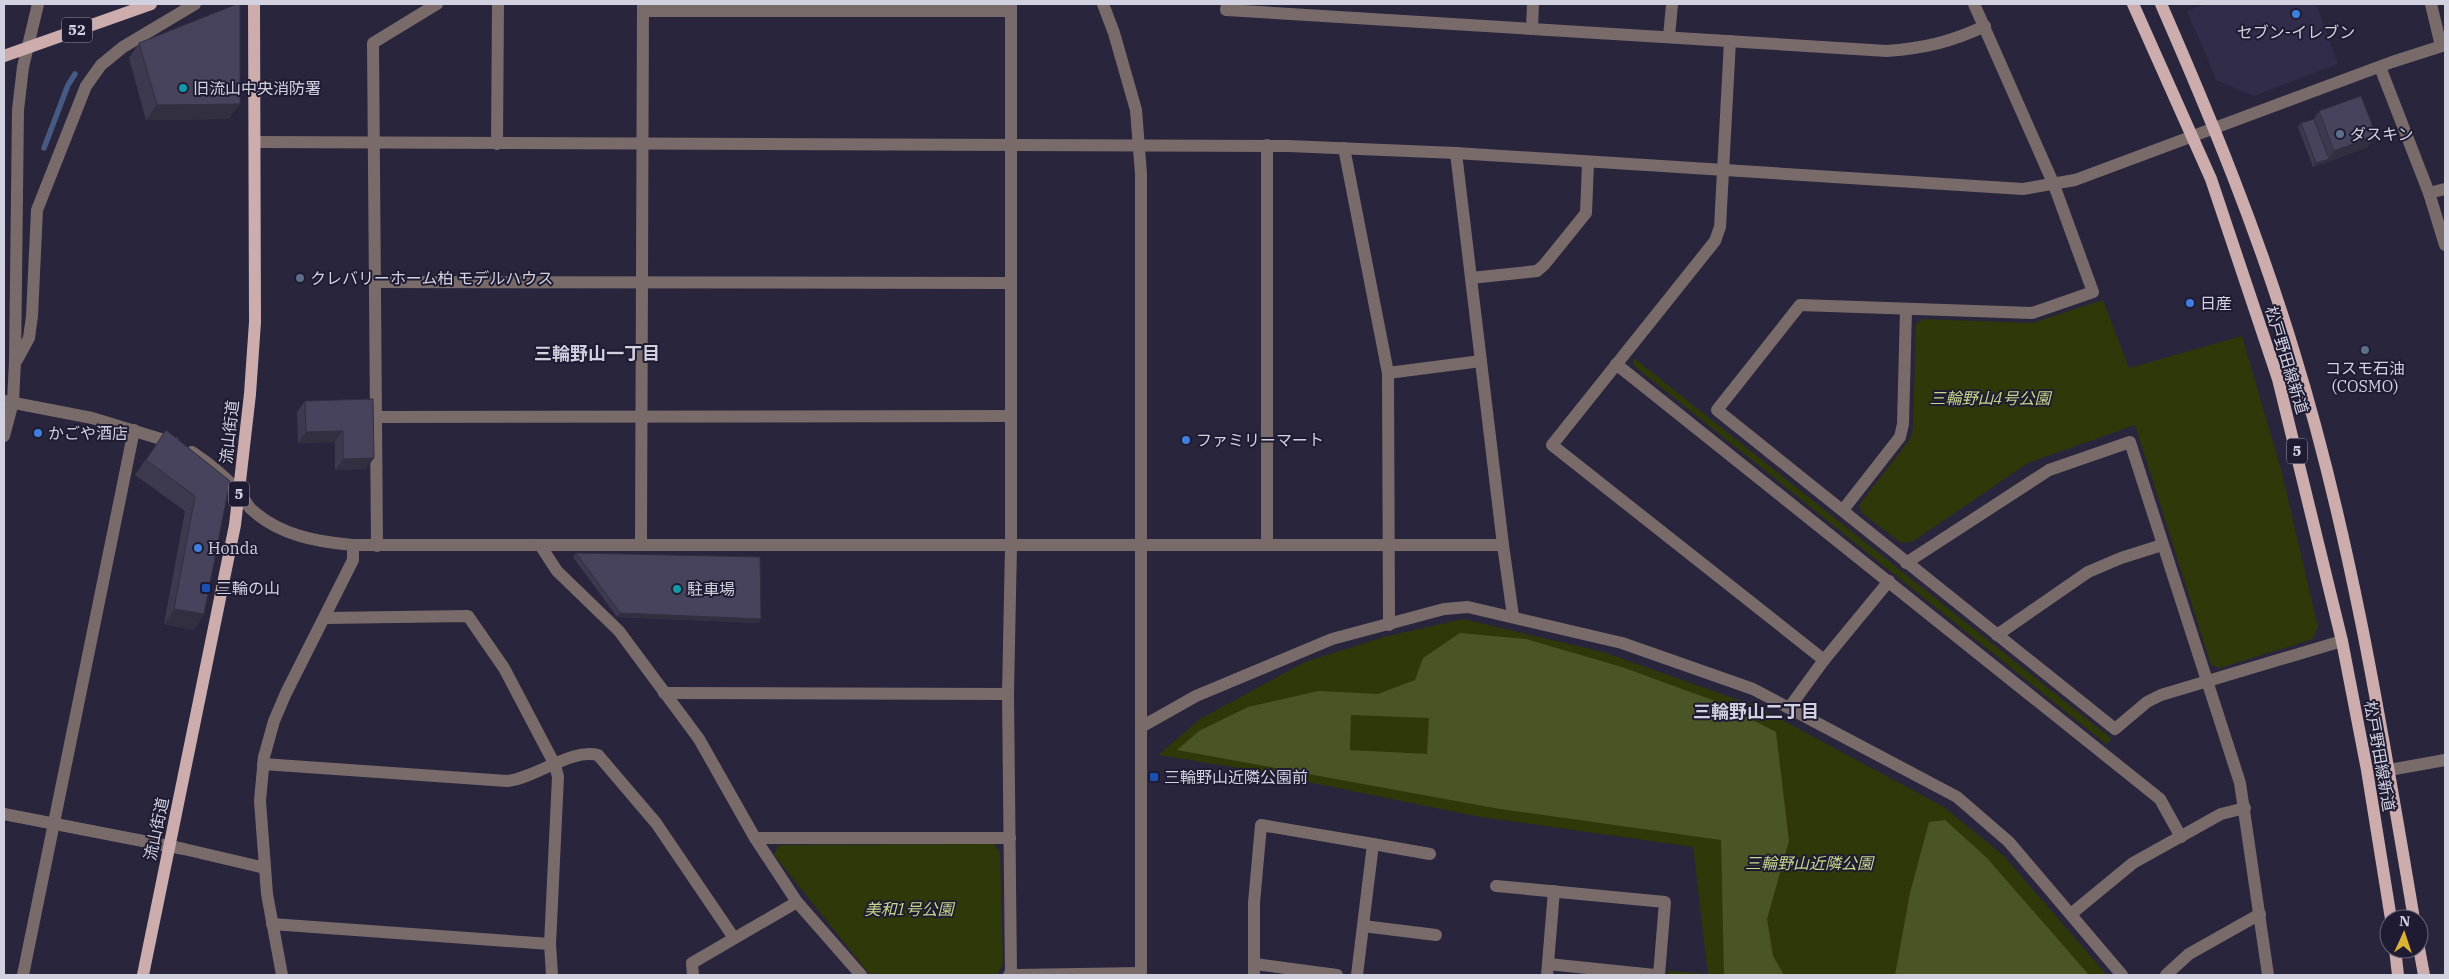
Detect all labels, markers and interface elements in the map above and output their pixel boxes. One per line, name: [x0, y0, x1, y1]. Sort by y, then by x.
marker: セブン-イレブン: [2290, 8, 2302, 20]
road number: 52: [62, 18, 92, 42]
place label: セブン-イレブン: [2237, 22, 2355, 42]
place label: 旧流山中央消防署: [193, 78, 321, 98]
marker: 旧流山中央消防署: [177, 82, 189, 94]
place label: ダスキン: [2350, 124, 2414, 144]
marker: ダスキン: [2334, 128, 2346, 140]
place label: クレバリーホーム柏 モデルハウス: [310, 268, 553, 288]
marker: クレバリーホーム柏 モデルハウス: [294, 272, 306, 284]
place label: 日産: [2200, 293, 2232, 313]
marker: 日産: [2184, 297, 2196, 309]
street label: 松戸野田線新道: [2261, 304, 2313, 416]
district label: 三輪野山一丁目: [534, 342, 660, 365]
marker: コスモ石油 (COSMO): [2359, 344, 2371, 356]
place label: コスモ石油 (COSMO): [2325, 358, 2405, 396]
park label: 三輪野山4号公園: [1930, 388, 2052, 408]
street label: 流山街道: [216, 399, 242, 465]
place label: かごや酒店: [48, 423, 128, 443]
marker: かごや酒店: [32, 427, 44, 439]
place label: ファミリーマート: [1196, 430, 1324, 450]
marker: ファミリーマート: [1180, 434, 1192, 446]
road number: 5: [2287, 438, 2307, 464]
road number: 5: [229, 482, 249, 506]
place label: Honda: [208, 538, 259, 558]
marker: Honda: [192, 542, 204, 554]
place label: 三輪の山: [216, 578, 280, 598]
place label: 駐車場: [687, 579, 735, 599]
marker: 三輪の山: [200, 582, 212, 594]
marker: 駐車場: [671, 583, 683, 595]
street label: 松戸野田線新道: [2360, 699, 2400, 813]
district label: 三輪野山二丁目: [1693, 700, 1819, 723]
place label: 三輪野山近隣公園前: [1164, 767, 1308, 787]
marker: 三輪野山近隣公園前: [1148, 771, 1160, 783]
street label: 流山街道: [140, 796, 172, 862]
park label: 三輪野山近隣公園: [1745, 853, 1875, 873]
park label: 美和1号公園: [865, 899, 955, 919]
north arrow: [2379, 909, 2429, 959]
text: N: [2399, 912, 2411, 930]

